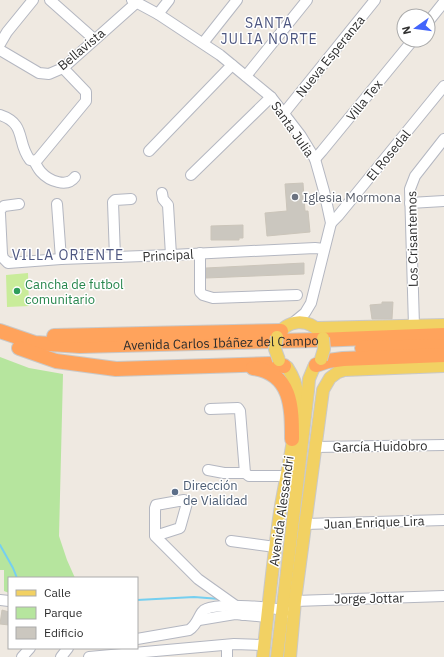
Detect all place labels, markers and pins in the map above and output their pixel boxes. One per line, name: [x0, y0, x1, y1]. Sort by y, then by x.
place label: Iglesia Mormona: [303, 189, 401, 206]
marker: Iglesia Mormona: [290, 192, 300, 202]
place label: Cancha de futbol comunitario: [25, 276, 124, 308]
marker: Cancha de futbol comunitario: [12, 286, 22, 296]
place label: Dirección de Vialidad: [183, 477, 248, 509]
marker: Dirección de Vialidad: [170, 487, 180, 497]

